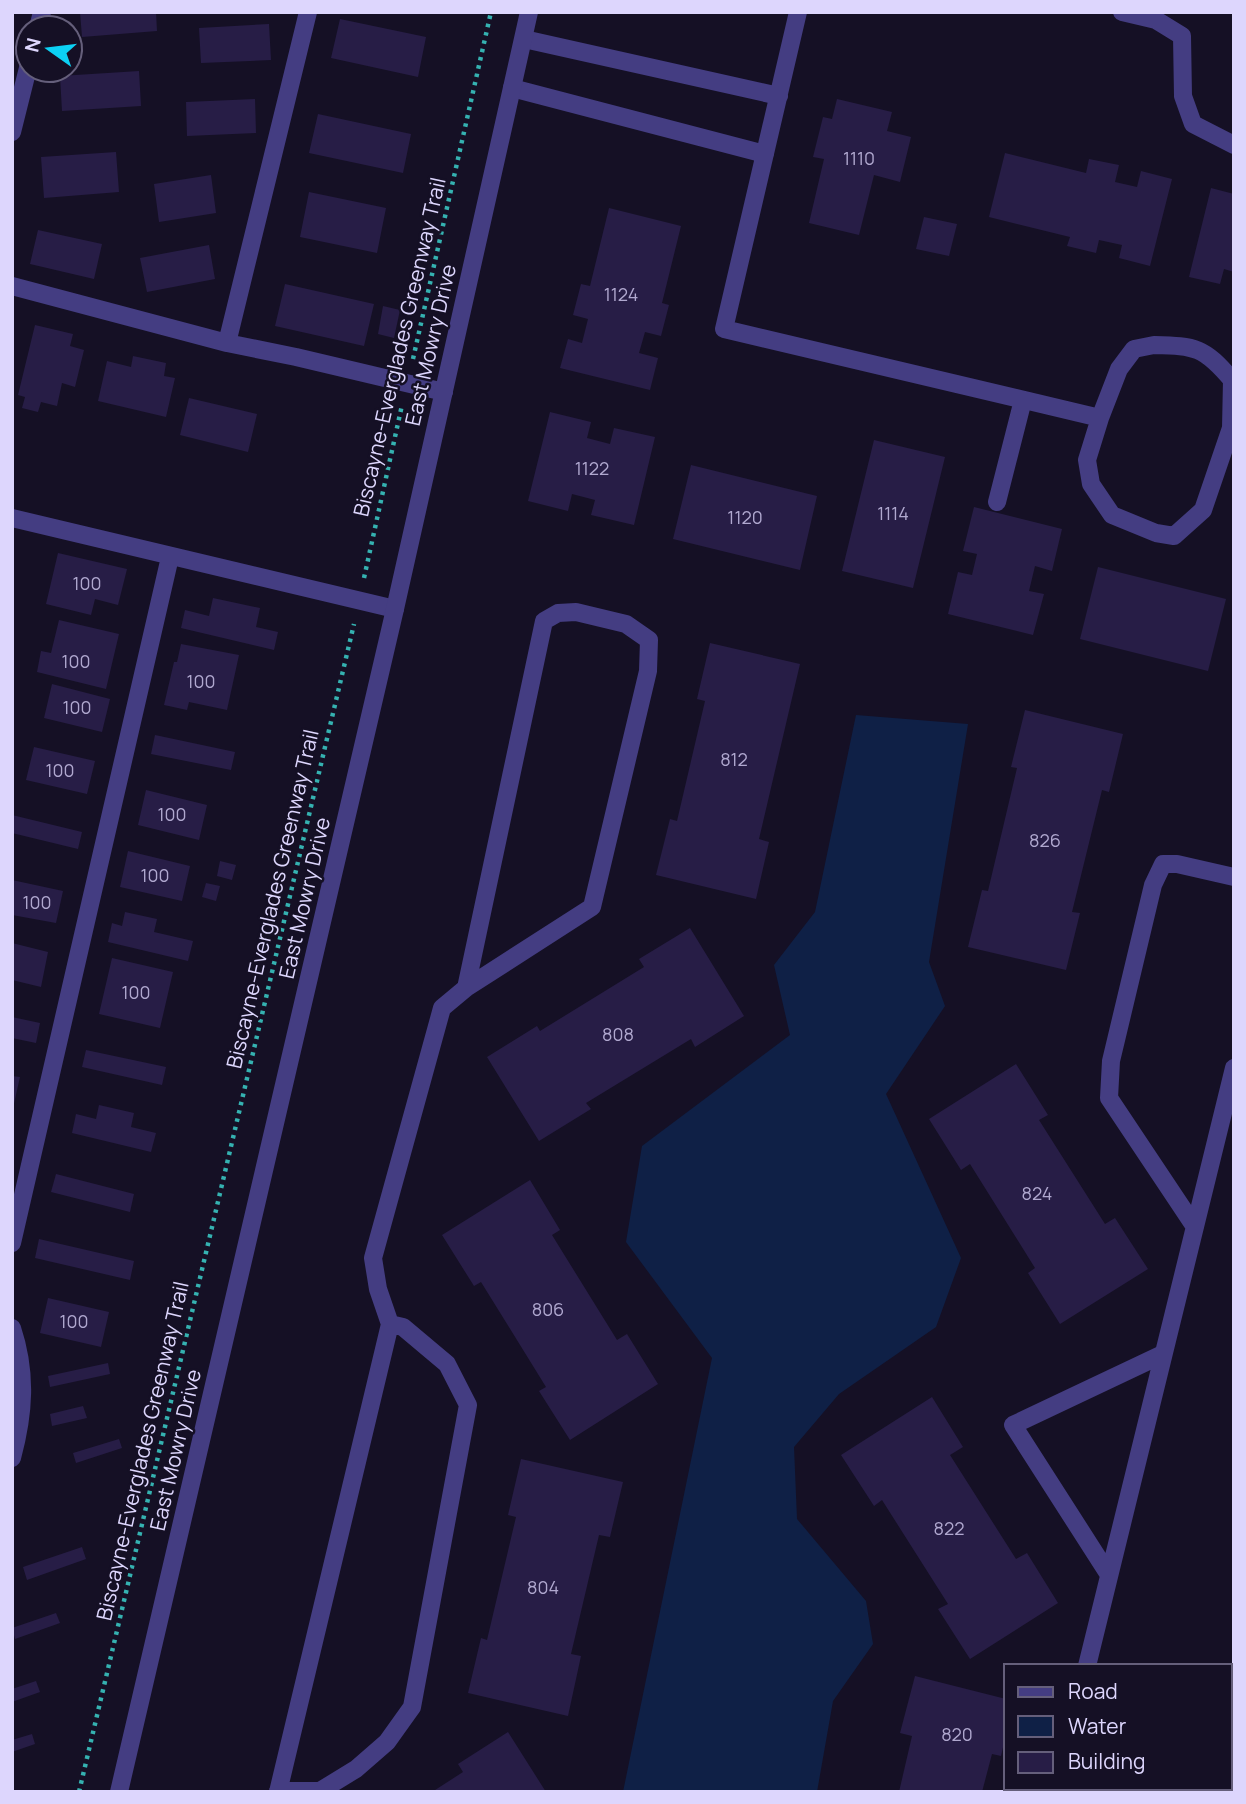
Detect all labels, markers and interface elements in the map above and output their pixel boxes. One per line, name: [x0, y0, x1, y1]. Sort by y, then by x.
north arrow: [14, 14, 84, 84]
text: N: [18, 35, 47, 55]
house number: 1110: [843, 146, 875, 170]
street label: Biscayne-Everglades Greenway Trail: [346, 174, 452, 519]
street label: East Mowry Drive: [398, 261, 462, 428]
house number: 1124: [604, 282, 638, 306]
house number: 1122: [575, 456, 609, 480]
house number: 1114: [877, 501, 909, 525]
house number: 1120: [727, 505, 763, 529]
house number: 100: [73, 571, 101, 595]
house number: 100: [62, 649, 90, 673]
house number: 100: [187, 669, 215, 693]
house number: 100: [63, 695, 91, 719]
street label: Biscayne-Everglades Greenway Trail: [219, 726, 325, 1071]
house number: 812: [720, 747, 748, 771]
house number: 100: [46, 758, 74, 782]
house number: 100: [158, 802, 186, 826]
street label: East Mowry Drive: [272, 814, 336, 981]
house number: 826: [1029, 828, 1061, 852]
house number: 100: [141, 863, 169, 887]
house number: 100: [23, 890, 51, 914]
house number: 100: [122, 980, 150, 1004]
house number: 808: [602, 1022, 634, 1046]
house number: 824: [1022, 1181, 1052, 1205]
street label: Biscayne-Everglades Greenway Trail: [89, 1278, 195, 1623]
house number: 806: [532, 1297, 564, 1321]
house number: 100: [60, 1309, 88, 1333]
street label: East Mowry Drive: [143, 1366, 207, 1533]
house number: 822: [934, 1516, 964, 1540]
house number: 804: [527, 1575, 559, 1599]
legend: [1004, 1664, 1232, 1790]
text: Road: [1068, 1677, 1118, 1705]
text: Water: [1068, 1712, 1127, 1740]
house number: 820: [941, 1722, 973, 1746]
text: Building: [1068, 1747, 1145, 1775]

